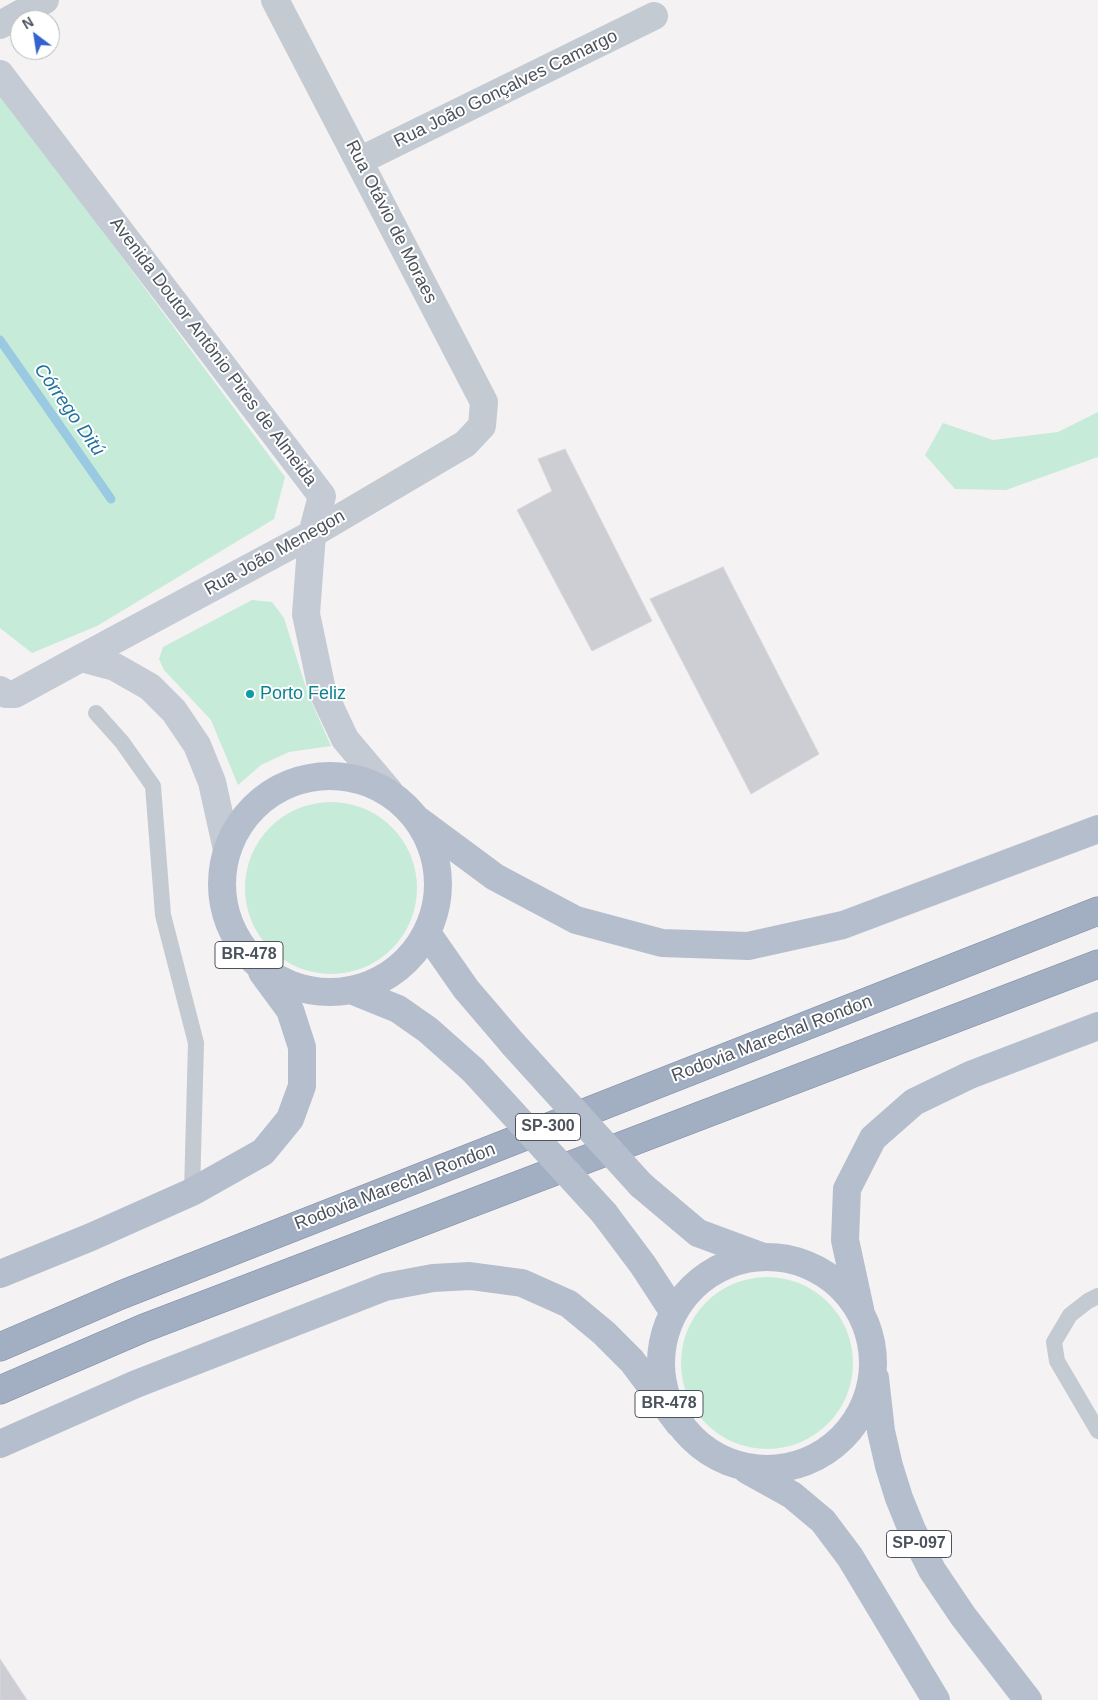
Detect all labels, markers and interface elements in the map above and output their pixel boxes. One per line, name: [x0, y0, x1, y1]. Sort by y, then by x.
north arrow: [10, 10, 60, 60]
text: N: [19, 14, 36, 32]
street label: Rua João Gonçalves Camargo: [391, 25, 621, 153]
street label: Rua Otávio de Moraes: [340, 137, 442, 307]
street label: Avenida Doutor Antônio Pires de Almeida: [105, 213, 321, 491]
water label: Córrego Ditú: [29, 359, 109, 461]
street label: Rua João Menegon: [201, 505, 349, 601]
place label: Porto Feliz: [260, 683, 346, 705]
marker: Porto Feliz: [244, 688, 256, 700]
road number: BR-478: [215, 942, 283, 968]
street label: Rodovia Marechal Rondon: [669, 991, 875, 1087]
road number: SP-300: [516, 1114, 580, 1140]
street label: Rodovia Marechal Rondon: [292, 1139, 498, 1235]
road number: BR-478: [635, 1390, 703, 1418]
road number: SP-097: [886, 1530, 952, 1558]

